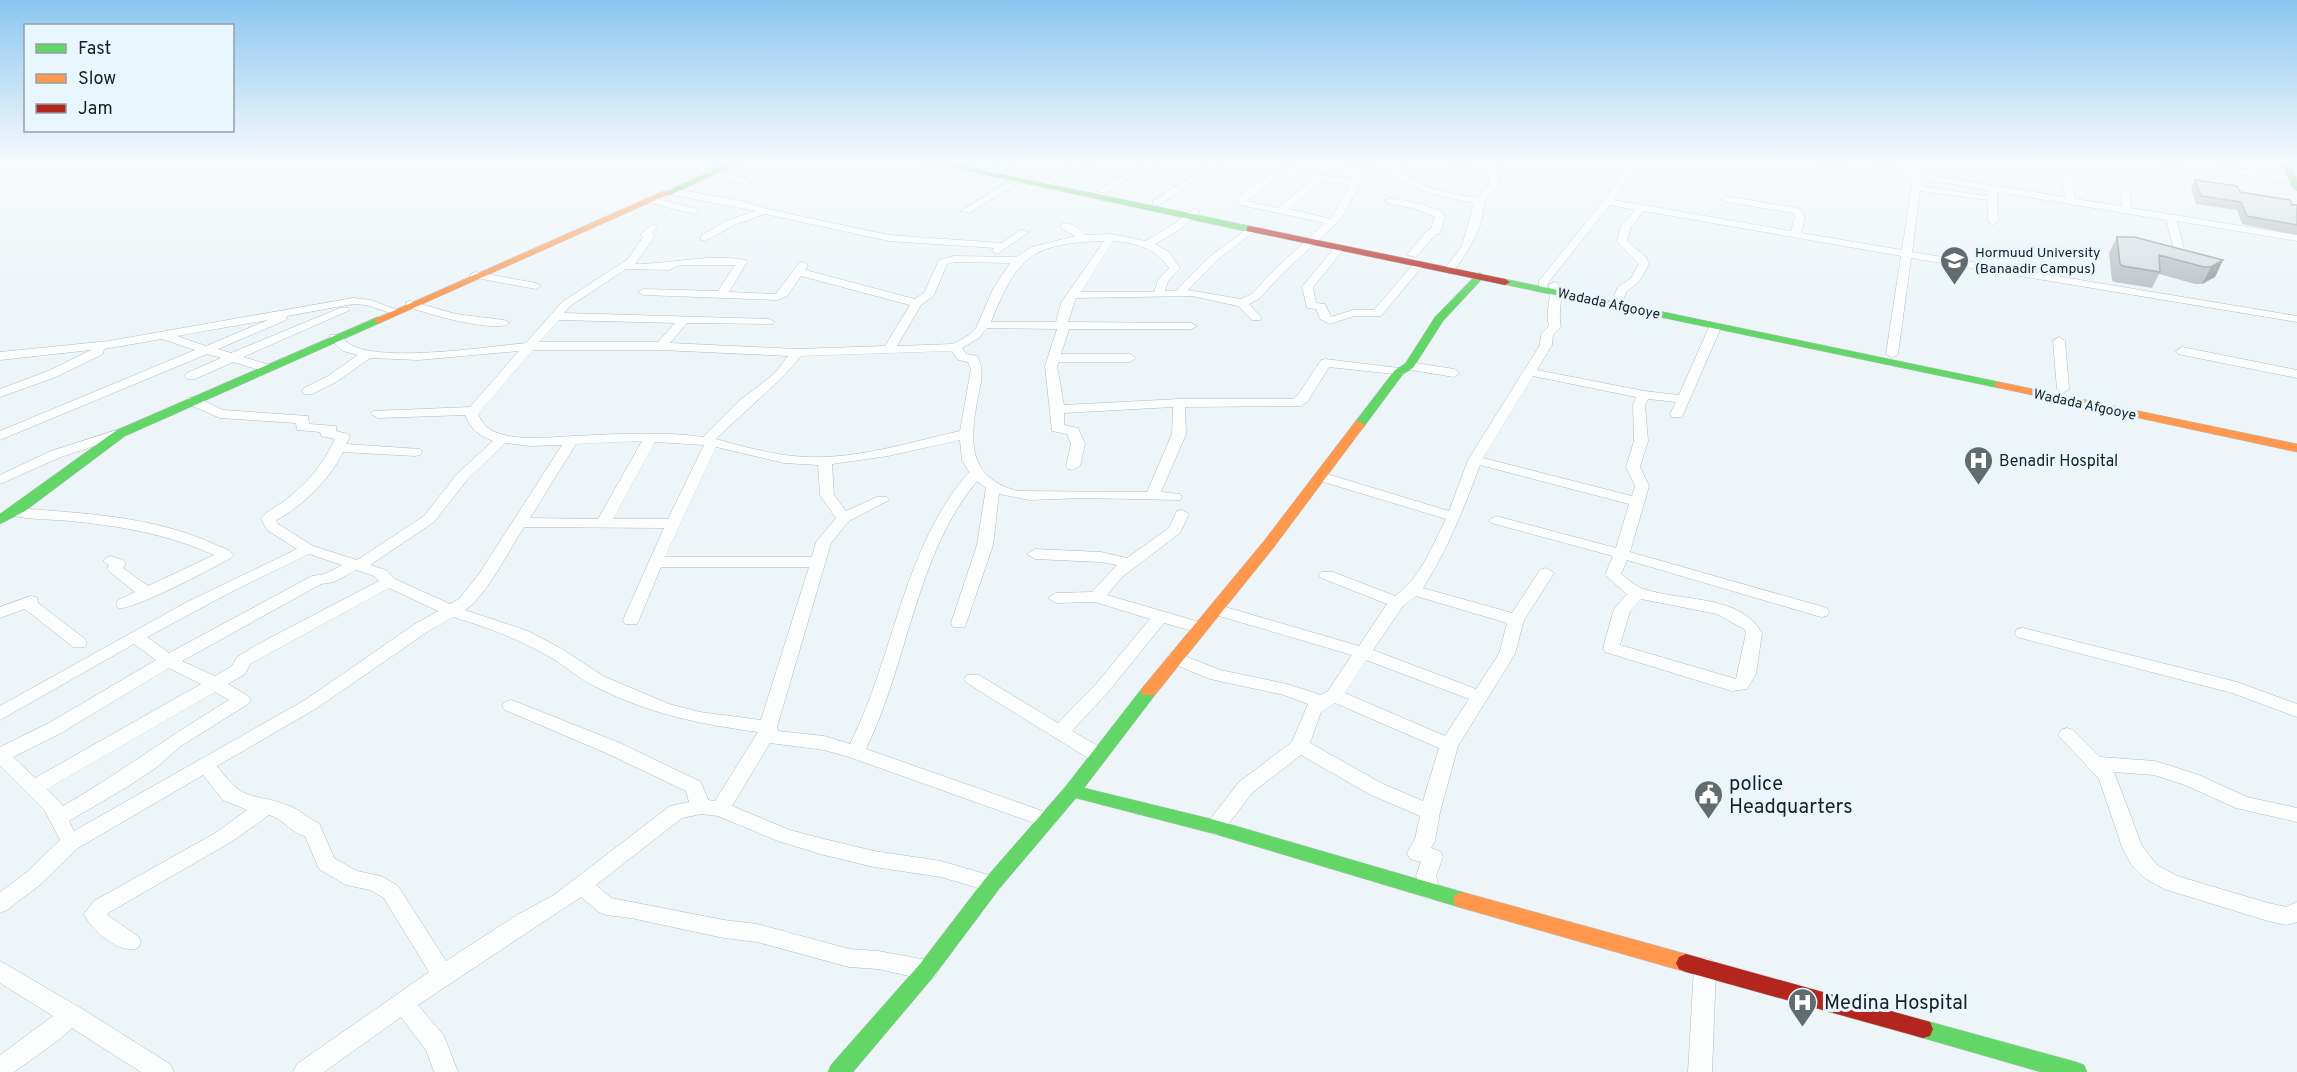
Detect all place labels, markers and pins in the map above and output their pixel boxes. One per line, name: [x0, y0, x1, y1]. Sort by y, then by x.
school or university icon: Hormuud University (Banaadir Campus): [1938, 244, 1970, 286]
place label: Hormuud University (Banaadir Campus): [1975, 245, 2100, 278]
hospital icon: Benadir Hospital: [1962, 444, 1994, 486]
place label: Benadir Hospital: [1999, 452, 2118, 472]
place label: police Headquarters: [1729, 772, 1853, 821]
public building icon: police Headquarters: [1692, 778, 1724, 820]
hospital icon: Medina Hospital: [1787, 986, 1819, 1028]
place label: Medina Hospital: [1824, 991, 1968, 1017]

